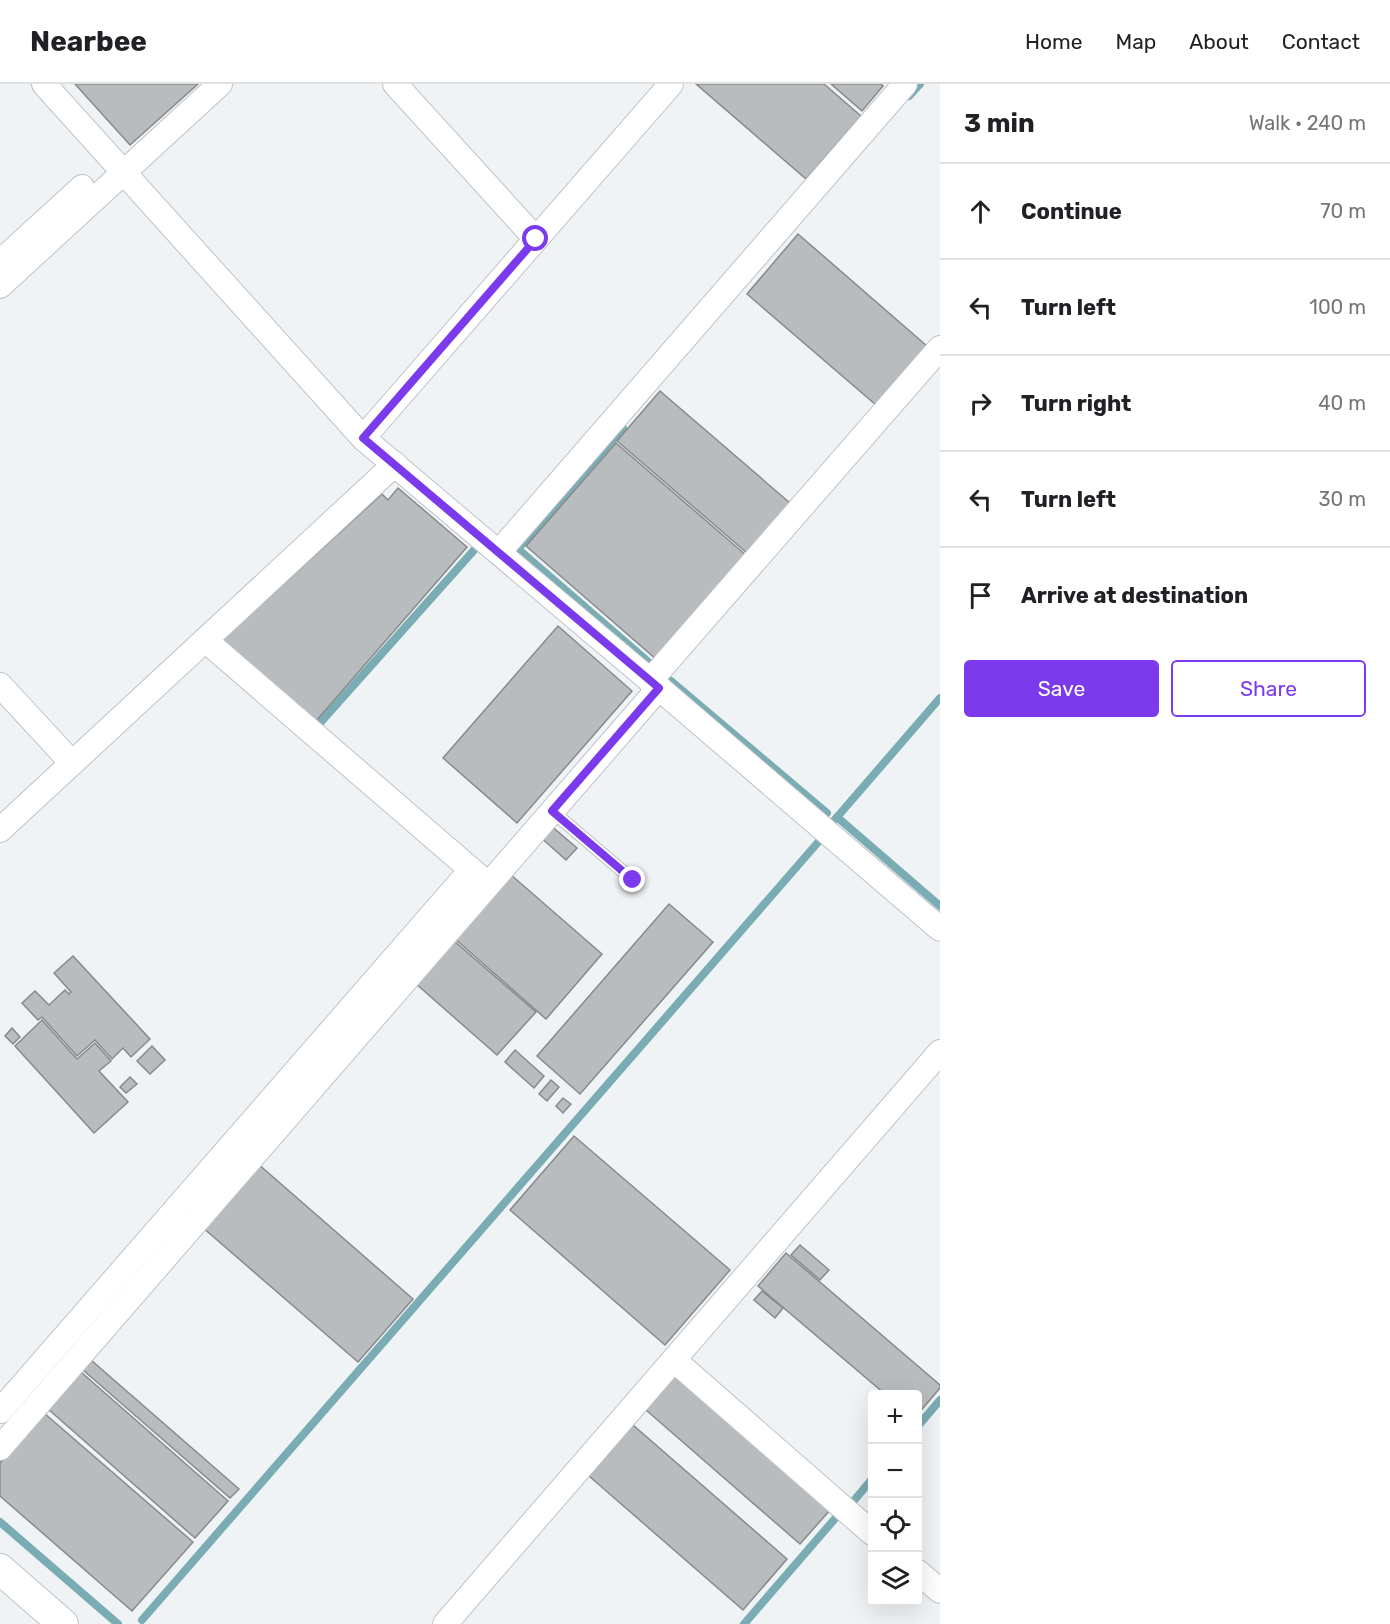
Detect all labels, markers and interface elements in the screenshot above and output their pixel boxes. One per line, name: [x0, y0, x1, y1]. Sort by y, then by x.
text: Nearbee: [30, 25, 147, 58]
text: Home: [1025, 29, 1082, 54]
text: Map: [1115, 29, 1156, 54]
text: About: [1189, 29, 1249, 54]
text: Contact: [1282, 29, 1360, 54]
text: 3 min: [964, 108, 1035, 139]
text: Walk · 240 m: [1249, 111, 1366, 135]
icon: ahead: [964, 195, 997, 228]
text: Continue: [1021, 198, 1122, 225]
text: 70 m: [1320, 199, 1366, 223]
route start: [522, 225, 548, 251]
icon: left: [964, 291, 997, 324]
text: Turn left: [1021, 294, 1116, 321]
text: 100 m: [1309, 295, 1366, 319]
icon: right: [964, 387, 997, 420]
text: Turn right: [1021, 390, 1131, 417]
text: 40 m: [1318, 391, 1366, 415]
icon: left: [964, 483, 997, 516]
text: Turn left: [1021, 486, 1116, 513]
text: 30 m: [1319, 487, 1366, 511]
icon: arrive: [964, 579, 997, 612]
text: Arrive at destination: [1021, 582, 1248, 609]
button: Save: [964, 660, 1159, 717]
button: Share: [1171, 660, 1366, 717]
route end: [619, 866, 645, 892]
map controls: [868, 1390, 922, 1606]
button: +: [868, 1390, 922, 1444]
button: −: [868, 1444, 922, 1498]
button: locate: [868, 1498, 922, 1552]
button: layers: [868, 1552, 922, 1606]

